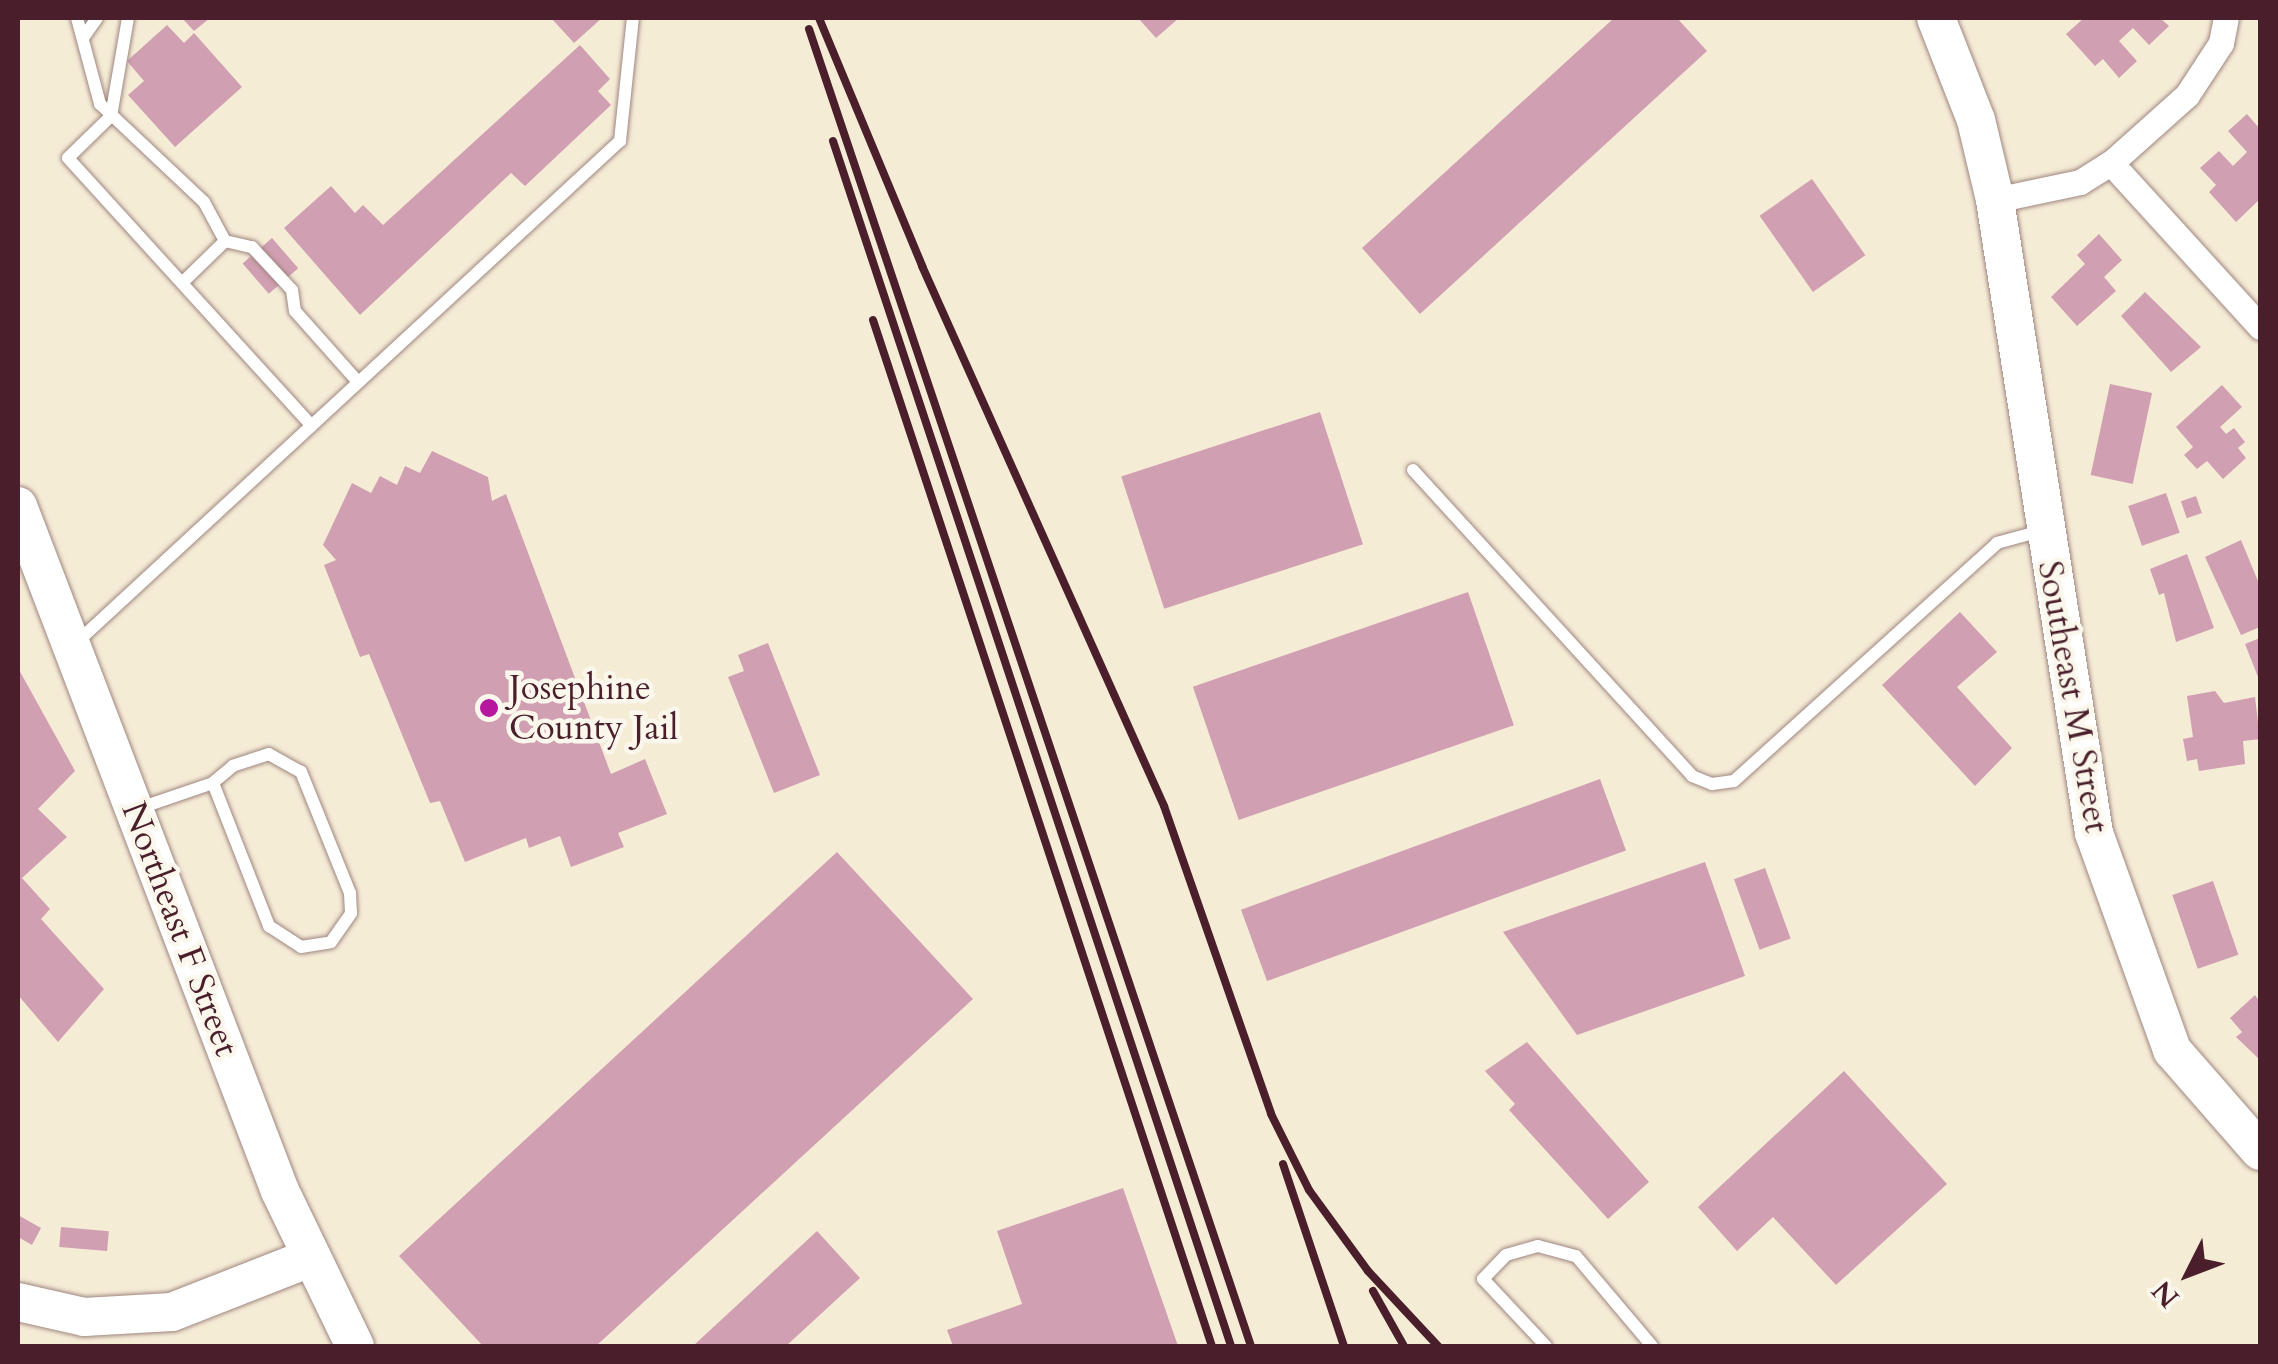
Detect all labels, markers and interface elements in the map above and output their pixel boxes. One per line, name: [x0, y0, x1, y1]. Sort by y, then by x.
street label: Southeast M Street: [2028, 558, 2118, 836]
place label: Josephine County Jail: [509, 667, 678, 749]
marker: Josephine County Jail: [478, 697, 500, 719]
street label: Northeast F Street: [112, 796, 248, 1062]
north arrow: [2138, 1224, 2238, 1324]
text: N: [2143, 1272, 2188, 1316]

